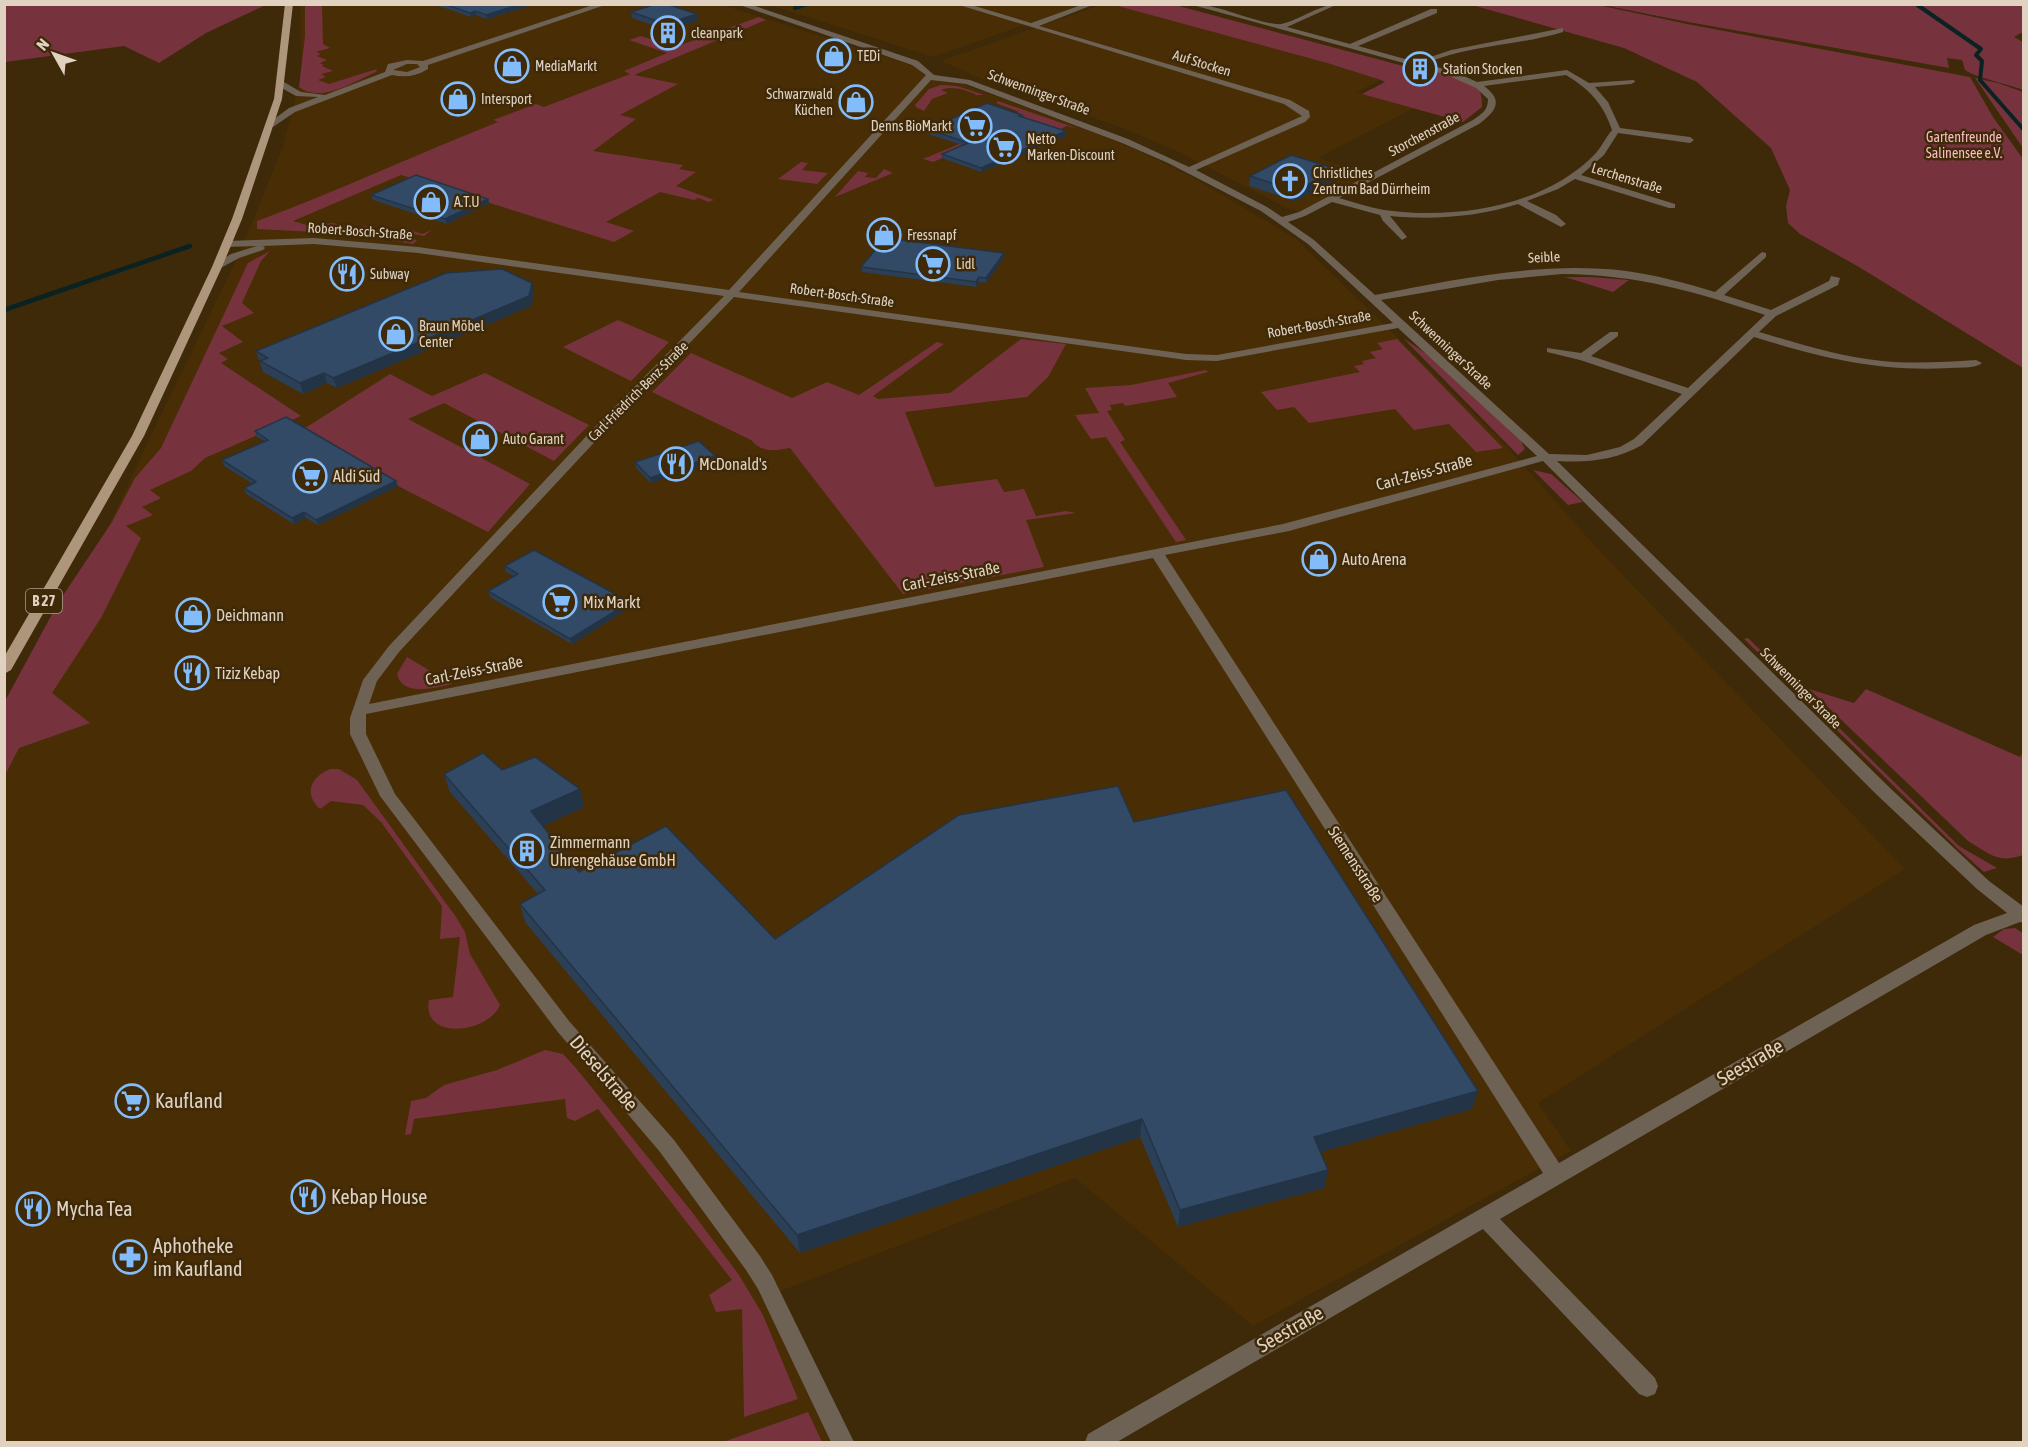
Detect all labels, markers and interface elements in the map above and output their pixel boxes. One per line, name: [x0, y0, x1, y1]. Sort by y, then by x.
building icon: cleanpark: [650, 15, 686, 51]
north arrow: [24, 24, 84, 84]
place label: cleanpark: [691, 25, 743, 41]
text: N: [33, 35, 52, 54]
shop icon: TEDi: [816, 38, 852, 74]
street label: Auf Stocken: [1171, 47, 1233, 79]
shop icon: MediaMarkt: [494, 48, 530, 84]
place label: TEDi: [857, 48, 880, 64]
building icon: Station Stocken: [1402, 51, 1438, 87]
place label: MediaMarkt: [535, 58, 597, 74]
place label: Station Stocken: [1443, 61, 1523, 77]
street label: Schwenninger Straße: [986, 66, 1092, 118]
shop icon: Intersport: [440, 81, 476, 117]
shop icon: Schwarzwald Küchen: [838, 84, 874, 120]
place label: Schwarzwald Küchen: [766, 86, 833, 118]
place label: Intersport: [481, 91, 532, 107]
supermarket icon: Denns BioMarkt: [957, 108, 993, 144]
street label: Storchenstraße: [1386, 109, 1462, 159]
place label: Denns BioMarkt: [871, 118, 952, 134]
supermarket icon: Netto Marken-Discount: [986, 129, 1022, 165]
park label: Gartenfreunde Salinensee e.V.: [1926, 129, 2002, 161]
place label: Netto Marken-Discount: [1027, 131, 1115, 163]
street label: Lerchenstraße: [1590, 160, 1664, 196]
church icon: Christliches Zentrum Bad Dürrheim: [1272, 163, 1308, 199]
place label: Christliches Zentrum Bad Dürrheim: [1313, 165, 1430, 197]
shop icon: A.T.U: [413, 184, 449, 220]
place label: A.T.U: [454, 194, 480, 210]
shop icon: Fressnapf: [866, 217, 902, 253]
street label: Robert-Bosch-Straße: [307, 219, 413, 243]
place label: Fressnapf: [907, 227, 957, 243]
supermarket icon: Lidl: [915, 246, 951, 282]
street label: Seible: [1528, 248, 1560, 266]
restaurant icon: Subway: [329, 256, 365, 292]
place label: Lidl: [956, 256, 975, 272]
place label: Subway: [370, 266, 410, 282]
street label: Robert-Bosch-Straße: [789, 280, 895, 310]
street label: Robert-Bosch-Straße: [1266, 307, 1372, 341]
street label: Schwenninger Straße: [1406, 308, 1496, 392]
shop icon: Braun Möbel Center: [378, 316, 414, 352]
place label: Braun Möbel Center: [419, 318, 484, 350]
street label: Carl-Friedrich-Benz-Straße: [585, 338, 691, 444]
shop icon: Auto Garant: [462, 421, 498, 457]
place label: Auto Garant: [503, 431, 564, 447]
restaurant icon: McDonald's: [658, 446, 694, 482]
street label: Carl-Zeiss-Straße: [1374, 450, 1474, 494]
place label: McDonald's: [699, 455, 768, 473]
supermarket icon: Aldi Süd: [292, 458, 328, 494]
place label: Aldi Süd: [333, 467, 380, 485]
shop icon: Auto Arena: [1301, 541, 1337, 577]
place label: Auto Arena: [1342, 550, 1407, 568]
street label: Carl-Zeiss-Straße: [901, 558, 1001, 594]
supermarket icon: Mix Markt: [542, 584, 578, 620]
road number: B 27: [26, 589, 62, 613]
place label: Mix Markt: [583, 593, 641, 611]
shop icon: Deichmann: [175, 597, 211, 633]
place label: Deichmann: [216, 606, 284, 624]
street label: Schwenninger Straße: [1757, 644, 1845, 732]
street label: Carl-Zeiss-Straße: [424, 652, 524, 688]
restaurant icon: Tiziz Kebap: [174, 655, 210, 691]
place label: Tiziz Kebap: [215, 664, 280, 683]
street label: Siemensstraße: [1325, 823, 1387, 905]
building icon: Zimmermann Uhrengehäuse GmbH: [509, 833, 545, 869]
place label: Zimmermann Uhrengehäuse GmbH: [550, 833, 676, 870]
street label: Dieselstraße: [565, 1030, 643, 1115]
street label: Seestraße: [1713, 1033, 1787, 1090]
supermarket icon: Kaufland: [114, 1083, 150, 1119]
place label: Kaufland: [155, 1089, 223, 1112]
restaurant icon: Kebap House: [290, 1179, 326, 1215]
place label: Kebap House: [331, 1185, 427, 1208]
restaurant icon: Mycha Tea: [15, 1191, 51, 1227]
place label: Mycha Tea: [56, 1197, 133, 1220]
place label: Aphotheke im Kaufland: [153, 1234, 242, 1280]
pharmacy icon: Aphotheke im Kaufland: [112, 1239, 148, 1275]
street label: Seestraße: [1253, 1300, 1327, 1357]

